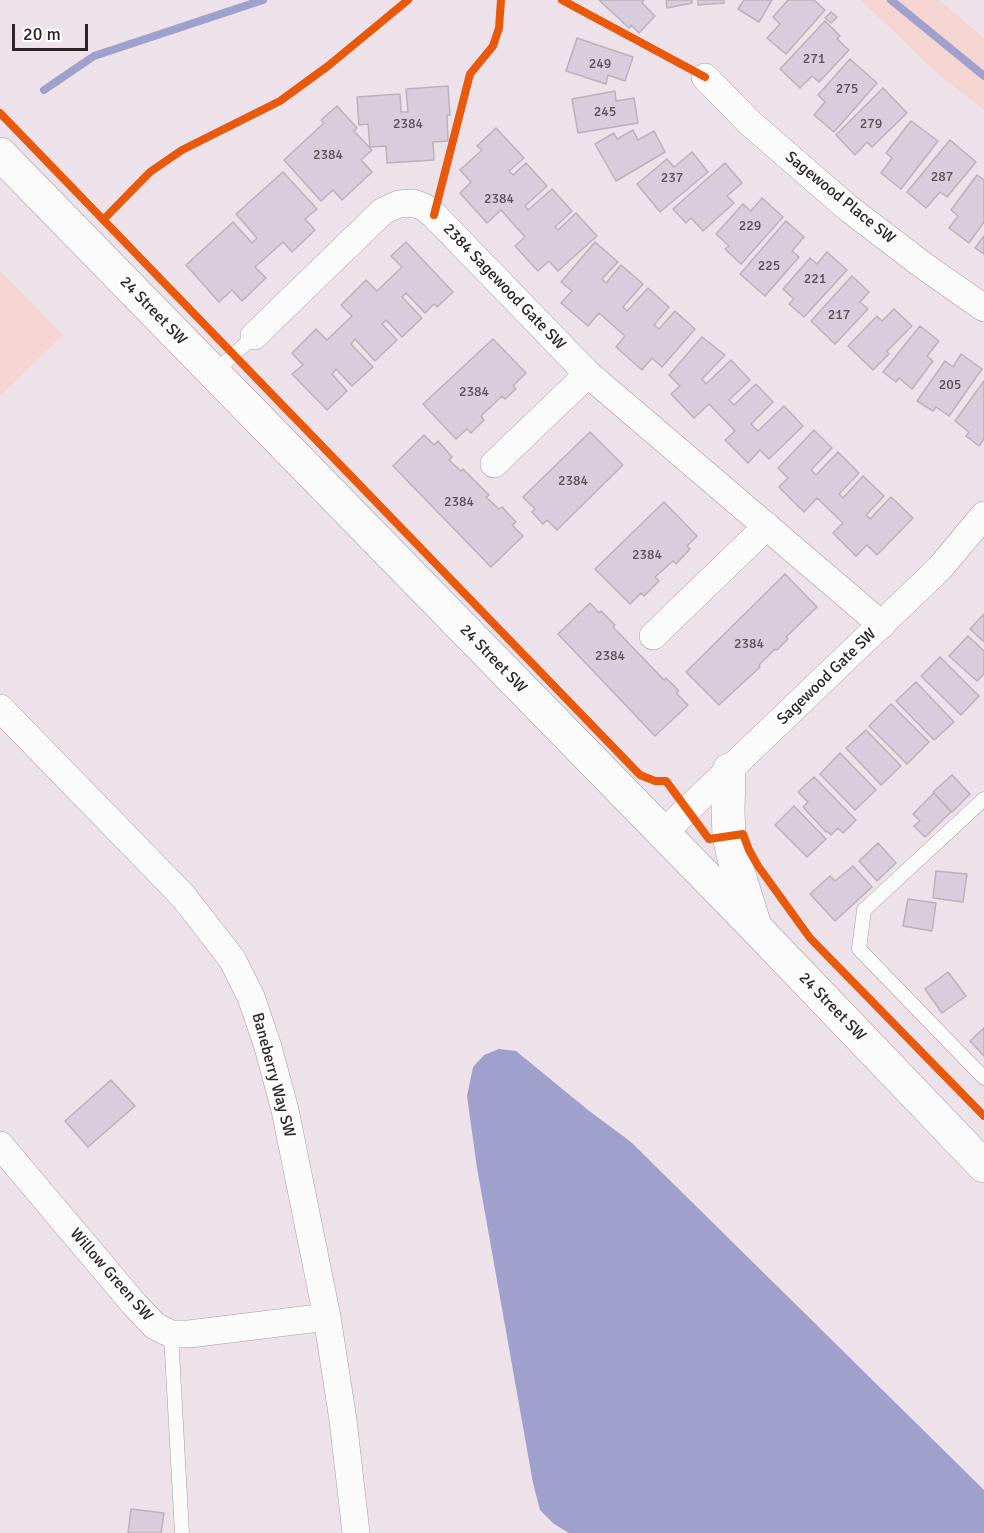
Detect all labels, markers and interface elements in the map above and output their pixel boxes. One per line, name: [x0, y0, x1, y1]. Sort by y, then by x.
scale bar: [15, 12, 92, 50]
text: 20 m: [23, 23, 61, 45]
house number: 271: [803, 51, 825, 67]
house number: 249: [589, 56, 611, 72]
house number: 275: [836, 81, 858, 97]
house number: 245: [594, 104, 616, 120]
house number: 2384: [393, 116, 423, 132]
house number: 279: [860, 116, 882, 132]
house number: 2384: [313, 147, 343, 163]
street label: Sagewood Place SW: [781, 148, 899, 248]
house number: 287: [931, 169, 953, 185]
house number: 237: [661, 170, 683, 186]
house number: 2384: [484, 191, 514, 207]
house number: 229: [739, 218, 761, 234]
street label: 2384 Sagewood Gate SW: [439, 220, 569, 354]
house number: 225: [758, 258, 780, 274]
house number: 221: [804, 271, 826, 287]
street label: 24 Street SW: [115, 273, 191, 349]
house number: 217: [828, 307, 850, 323]
house number: 205: [939, 377, 961, 393]
house number: 2384: [459, 384, 489, 400]
house number: 2384: [558, 473, 588, 489]
house number: 2384: [444, 494, 474, 510]
house number: 2384: [632, 547, 662, 563]
street label: 24 Street SW: [455, 621, 531, 697]
street label: Sagewood Gate SW: [773, 625, 881, 729]
house number: 2384: [734, 636, 764, 652]
house number: 2384: [595, 648, 625, 664]
street label: 24 Street SW: [794, 969, 870, 1045]
street label: Baneberry Way SW: [247, 1011, 299, 1139]
street label: Willow Green SW: [66, 1225, 156, 1325]

